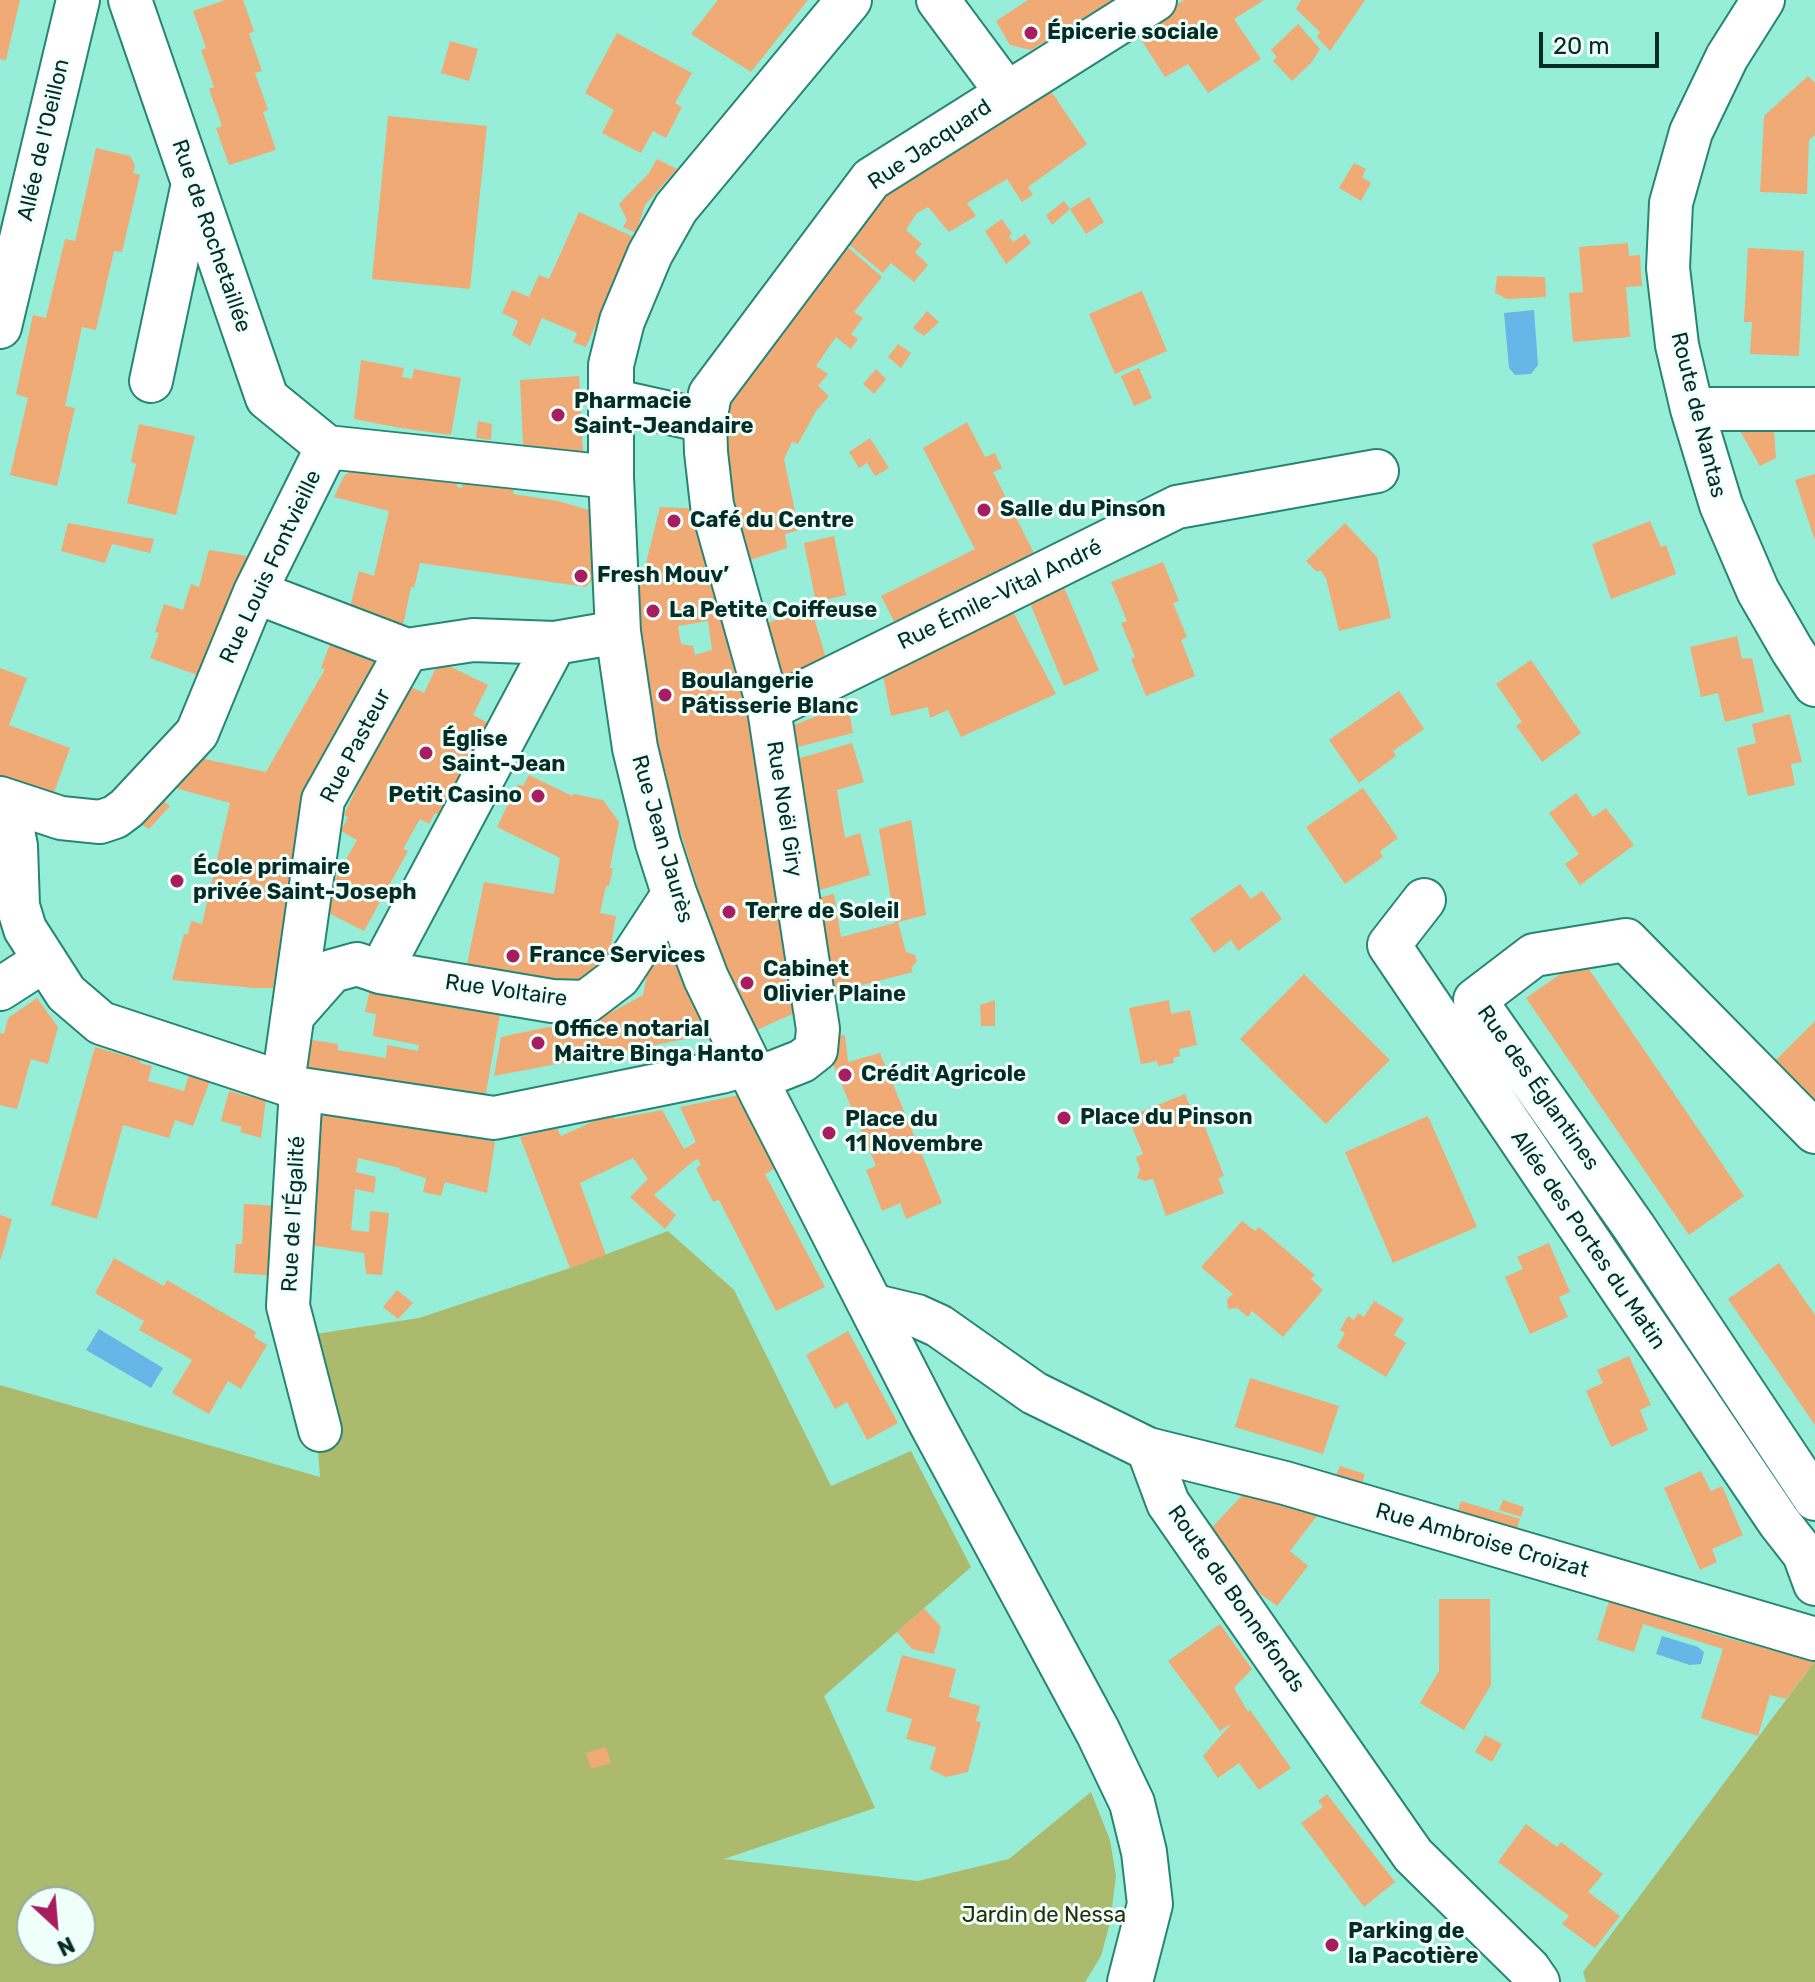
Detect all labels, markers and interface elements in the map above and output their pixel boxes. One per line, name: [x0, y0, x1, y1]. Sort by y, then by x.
scale bar: [1543, 16, 1663, 66]
place label: Épicerie sociale: [1047, 20, 1219, 46]
marker: Épicerie sociale: [1022, 24, 1040, 42]
text: 20 m: [1553, 32, 1610, 60]
street label: Allée de l'Oeillon: [13, 56, 75, 224]
street label: Rue Jacquard: [863, 94, 997, 196]
street label: Rue de Rochetaillée: [166, 136, 256, 336]
street label: Route de Nantas: [1665, 329, 1731, 501]
place label: Pharmacie Saint-Jeandaire: [574, 389, 753, 440]
marker: Pharmacie Saint-Jeandaire: [549, 406, 567, 424]
street label: Rue Louis Fontvieille: [215, 466, 327, 668]
place label: Salle du Pinson: [1000, 497, 1166, 523]
marker: Salle du Pinson: [975, 501, 993, 519]
place label: Café du Centre: [690, 508, 854, 534]
marker: Café du Centre: [665, 512, 683, 530]
street label: Rue Émile-Vital André: [894, 534, 1106, 656]
place label: Fresh Mouv’: [597, 563, 729, 589]
marker: Fresh Mouv’: [572, 567, 590, 585]
place label: La Petite Coiffeuse: [669, 598, 877, 624]
marker: La Petite Coiffeuse: [644, 602, 662, 620]
place label: Boulangerie Pâtisserie Blanc: [681, 669, 858, 720]
street label: Rue Pasteur: [315, 685, 397, 807]
marker: Boulangerie Pâtisserie Blanc: [656, 686, 674, 704]
place label: Église Saint-Jean: [442, 727, 565, 778]
street label: Rue Noël Giry: [760, 739, 808, 879]
marker: Église Saint-Jean: [417, 744, 435, 762]
street label: Rue Jean Jaurès: [625, 752, 699, 926]
place label: Petit Casino: [388, 783, 522, 809]
marker: Petit Casino: [529, 787, 547, 805]
place label: École primaire privée Saint-Joseph: [193, 855, 417, 906]
marker: École primaire privée Saint-Joseph: [168, 872, 186, 890]
place label: Terre de Soleil: [745, 899, 899, 925]
marker: Terre de Soleil: [720, 903, 738, 921]
place label: France Services: [529, 943, 705, 969]
marker: France Services: [504, 947, 522, 965]
place label: Cabinet Olivier Plaine: [763, 957, 906, 1008]
street label: Rue Voltaire: [443, 969, 569, 1013]
marker: Cabinet Olivier Plaine: [738, 974, 756, 992]
street label: Rue des Églantines: [1471, 1000, 1605, 1176]
place label: Office notarial Maitre Binga Hanto: [554, 1017, 764, 1068]
marker: Office notarial Maitre Binga Hanto: [529, 1034, 547, 1052]
place label: Crédit Agricole: [861, 1062, 1026, 1088]
marker: Crédit Agricole: [836, 1066, 854, 1084]
place label: Place du Pinson: [1080, 1105, 1253, 1131]
place label: Place du 11 Novembre: [845, 1107, 983, 1158]
marker: Place du Pinson: [1055, 1109, 1073, 1127]
marker: Place du 11 Novembre: [820, 1124, 838, 1142]
street label: Allée des Portes du Matin: [1505, 1125, 1671, 1355]
street label: Rue de l'Égalité: [277, 1135, 311, 1293]
street label: Rue Ambroise Croizat: [1372, 1498, 1592, 1584]
street label: Route de Bonnefonds: [1162, 1501, 1310, 1697]
north arrow: [16, 1886, 96, 1966]
park label: Jardin de Nessa: [962, 1903, 1126, 1929]
place label: Parking de la Pacotière: [1348, 1919, 1479, 1970]
text: N: [53, 1931, 79, 1962]
marker: Parking de la Pacotière: [1323, 1936, 1341, 1954]

